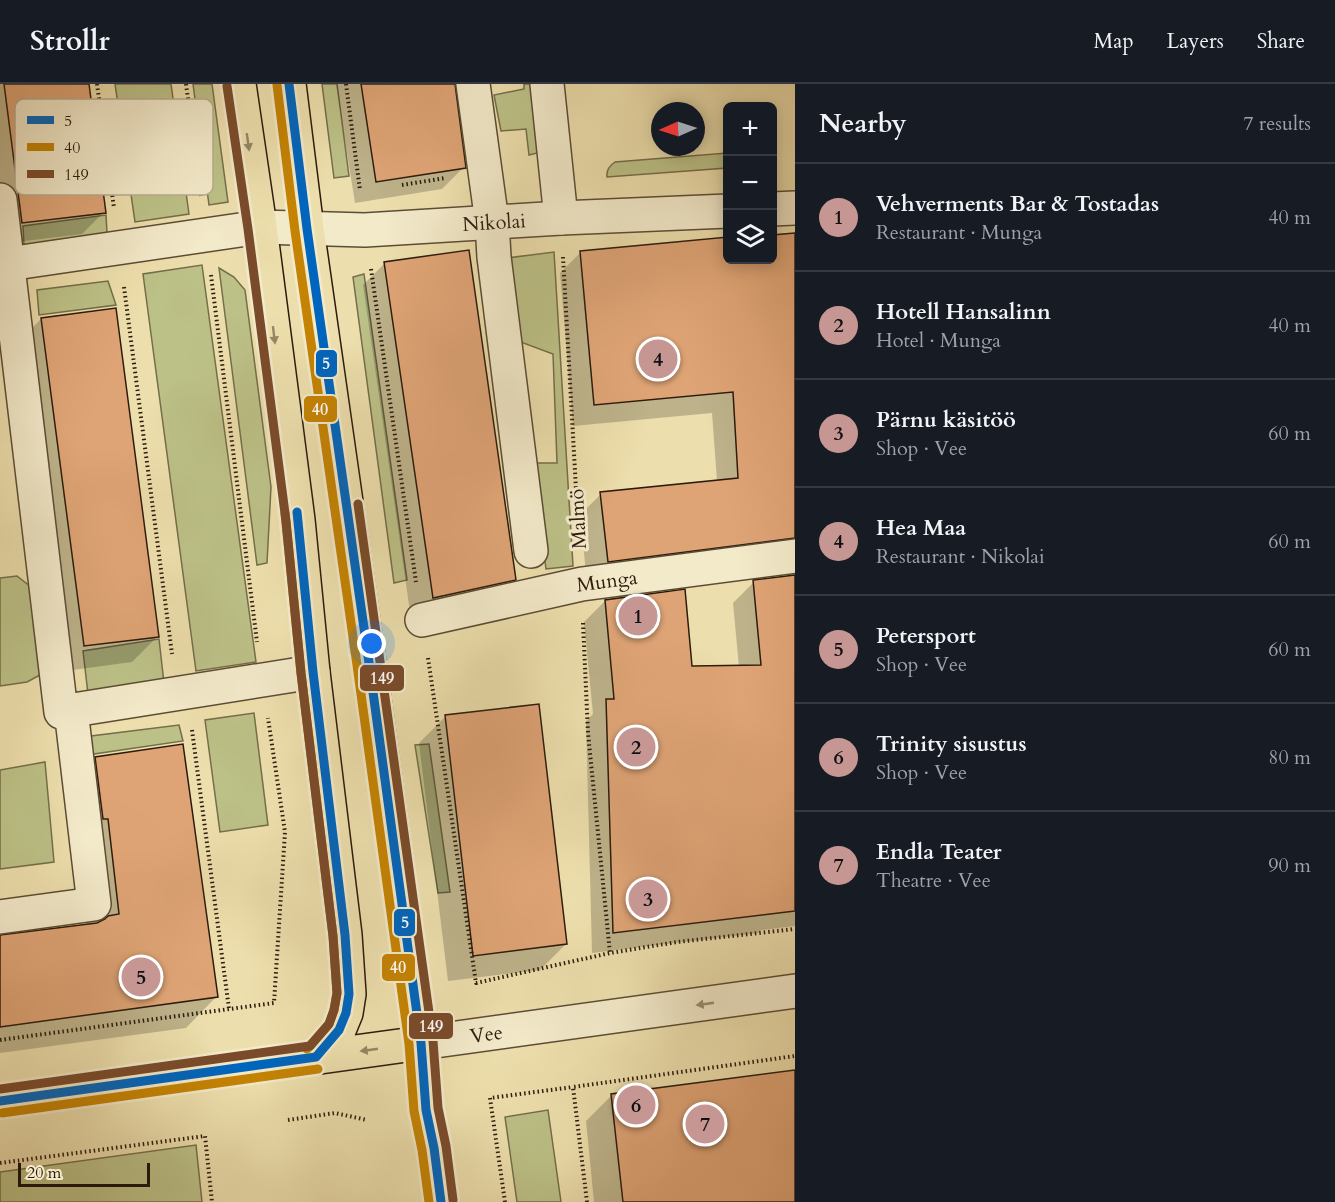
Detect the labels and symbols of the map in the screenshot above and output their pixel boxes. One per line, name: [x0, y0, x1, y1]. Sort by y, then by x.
legend: [15, 99, 213, 195]
north arrow: [651, 102, 705, 156]
text: 5: [64, 110, 72, 132]
one-way arrow: [243, 133, 252, 152]
text: 40: [64, 137, 80, 159]
text: 149: [64, 164, 89, 186]
street label: Nikolai: [461, 207, 527, 238]
one-way arrow: [269, 326, 278, 345]
pin: 4: [638, 336, 678, 382]
line badge: 5: [315, 349, 338, 378]
text: 5: [322, 353, 330, 375]
line badge: 40: [303, 395, 338, 423]
text: 40: [312, 399, 328, 421]
street label: Malmö: [563, 488, 593, 550]
street label: Munga: [575, 563, 639, 598]
pin: 1: [618, 594, 658, 638]
your location: [357, 629, 386, 658]
line badge: 149: [359, 664, 405, 692]
text: 149: [370, 668, 394, 690]
pin: 2: [616, 724, 656, 770]
pin: 3: [628, 876, 668, 922]
line badge: 5: [393, 908, 416, 937]
text: 5: [401, 912, 409, 934]
line badge: 40: [381, 953, 416, 982]
pin: 5: [122, 954, 160, 1000]
text: 40: [390, 957, 406, 979]
one-way arrow: [695, 999, 714, 1008]
line badge: 149: [408, 1012, 454, 1040]
text: 149: [419, 1016, 443, 1038]
street label: Vee: [468, 1018, 505, 1050]
one-way arrow: [359, 1046, 378, 1055]
pin: 6: [616, 1082, 656, 1128]
pin: 7: [686, 1102, 724, 1146]
scale bar: [18, 1160, 150, 1188]

